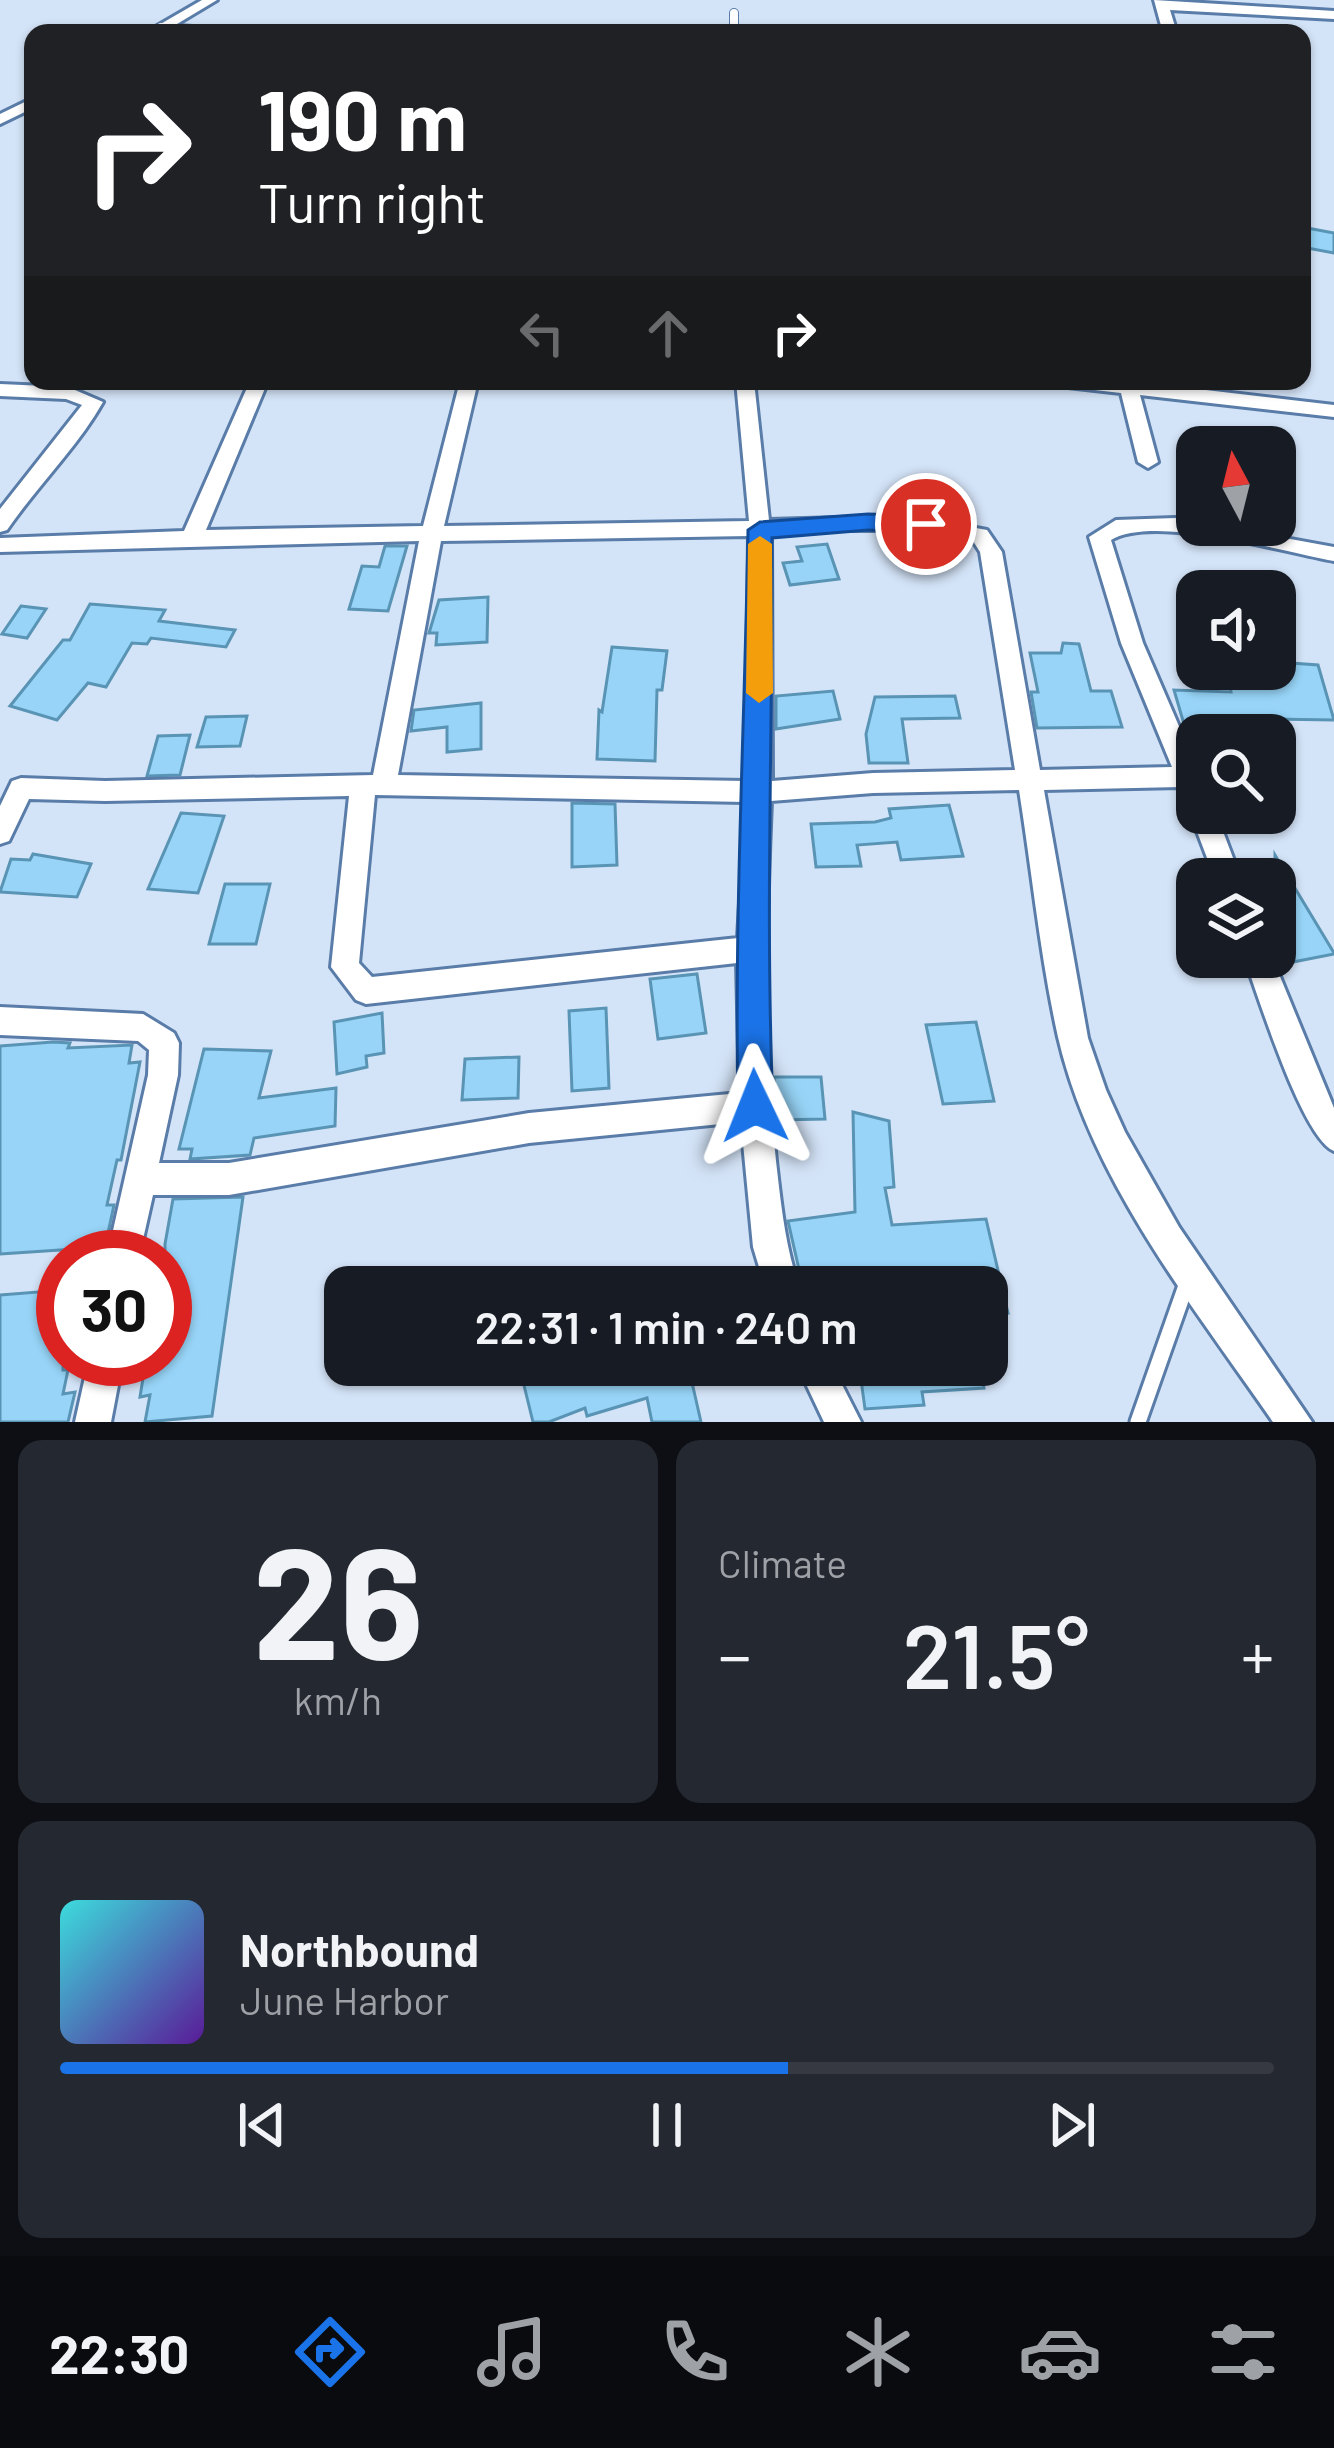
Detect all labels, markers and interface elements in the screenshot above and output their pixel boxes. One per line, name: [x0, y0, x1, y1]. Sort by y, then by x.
text: 190 m: [258, 67, 467, 168]
icon: right: [60, 72, 216, 228]
text: Turn right: [258, 169, 486, 234]
icon: left: [509, 300, 575, 366]
icon: ahead: [635, 300, 701, 366]
icon: right: [761, 300, 827, 366]
north arrow: [1176, 426, 1296, 546]
map controls: [1176, 426, 1296, 978]
pin: [875, 473, 977, 575]
icon: arrive: [893, 491, 959, 557]
button: sound: [1176, 570, 1296, 690]
button: search: [1176, 714, 1296, 834]
button: layers: [1176, 858, 1296, 978]
position arrow: [692, 1043, 818, 1169]
speed limit sign: 30: [36, 1230, 192, 1386]
text: 22:31 · 1 min · 240 m: [475, 1299, 857, 1353]
text: 26: [252, 1504, 424, 1691]
text: Climate: [718, 1539, 847, 1586]
text: 21.5°: [903, 1599, 1089, 1707]
text: −: [718, 1614, 751, 1693]
text: +: [1241, 1614, 1274, 1693]
text: km/h: [294, 1676, 382, 1723]
text: Northbound: [240, 1922, 479, 1976]
text: June Harbor: [240, 1976, 449, 2023]
icon: previous: [229, 2092, 295, 2158]
icon: pause: [634, 2092, 700, 2158]
icon: next: [1039, 2092, 1105, 2158]
icon: directions: [288, 2310, 372, 2394]
icon: music: [470, 2310, 554, 2394]
icon: phone: [653, 2310, 737, 2394]
icon: climate: [836, 2310, 920, 2394]
icon: car: [1018, 2310, 1102, 2394]
icon: filters: [1201, 2310, 1285, 2394]
text: 22:30: [49, 2320, 189, 2385]

